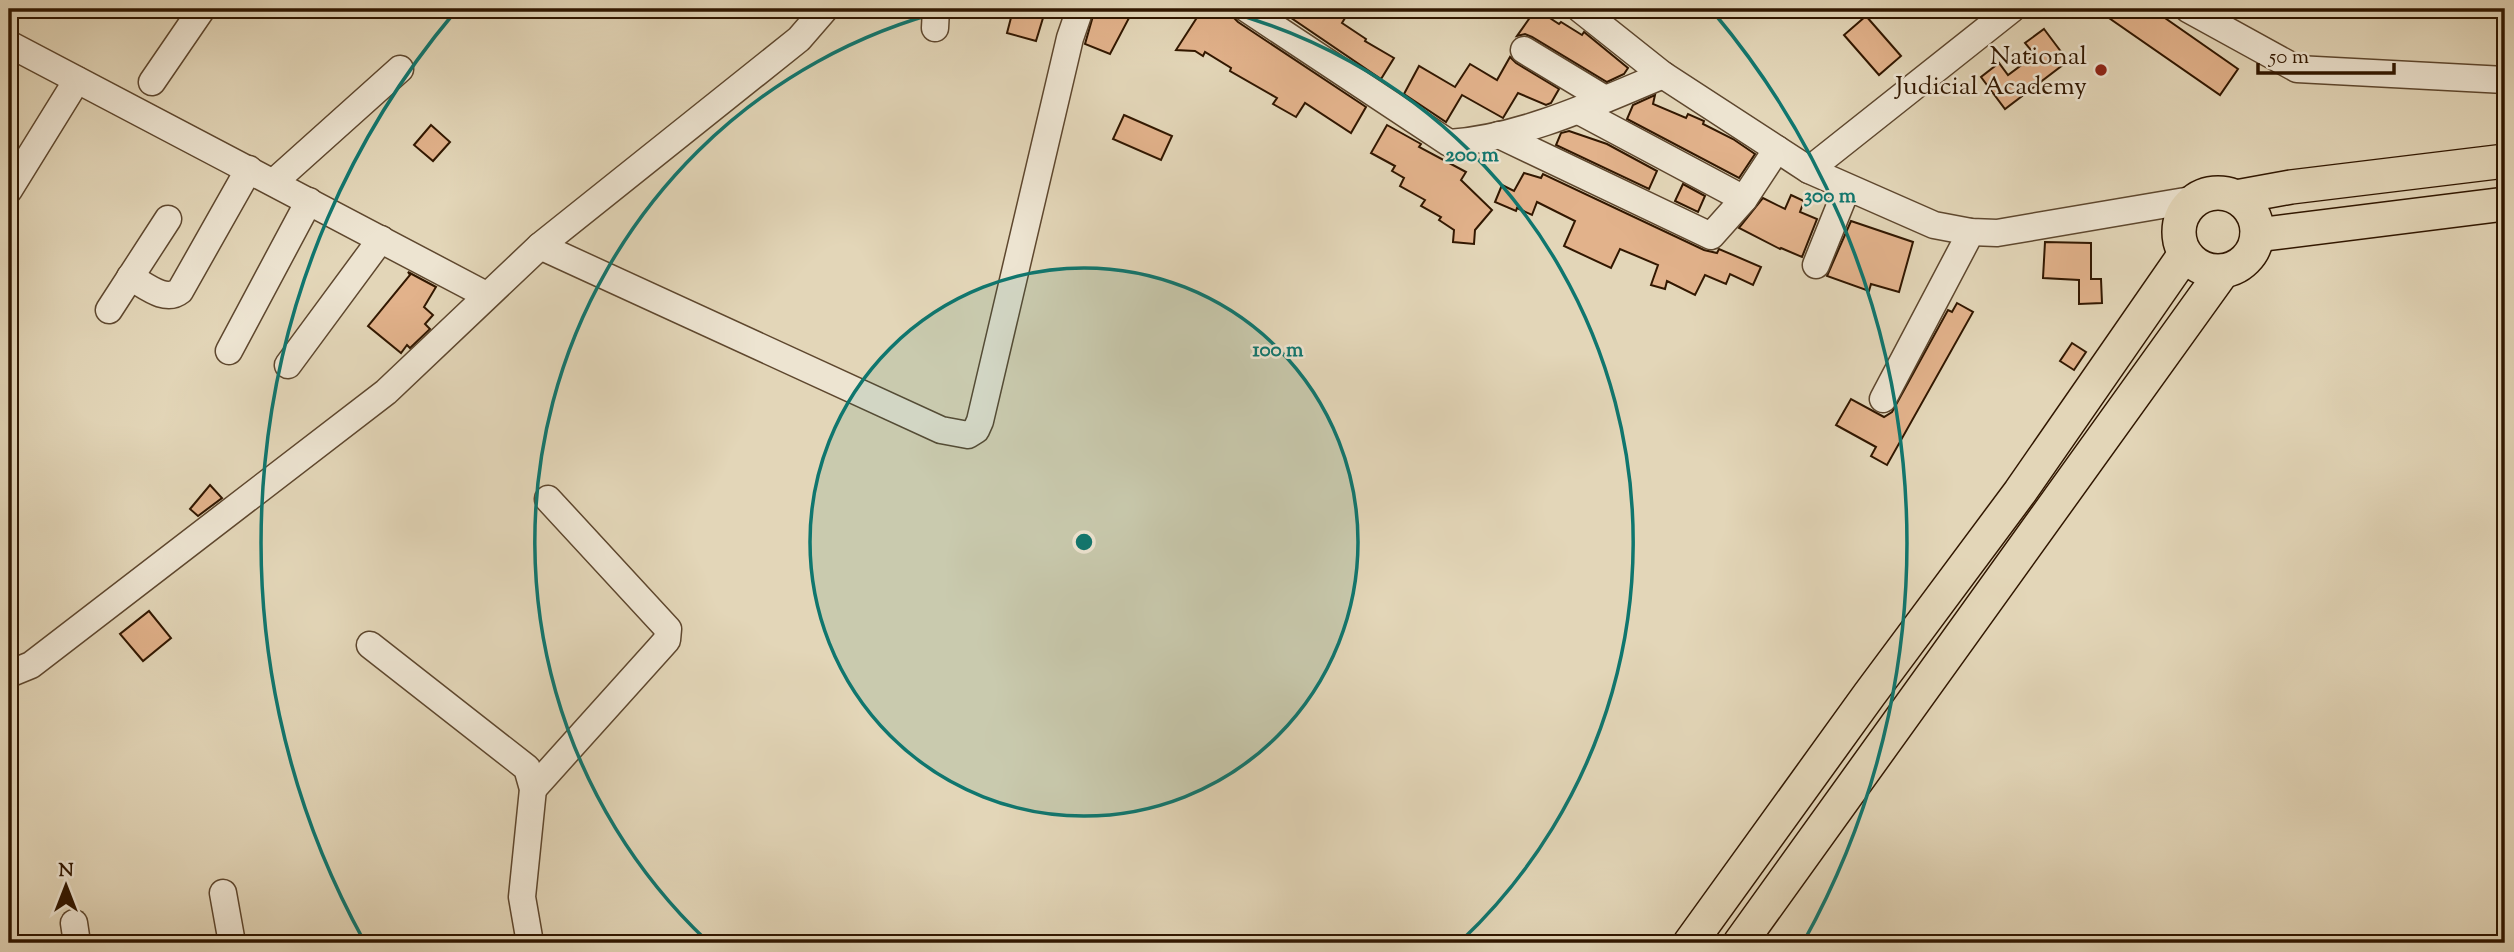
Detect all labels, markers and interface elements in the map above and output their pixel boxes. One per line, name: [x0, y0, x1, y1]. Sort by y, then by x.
scale bar: [2258, 32, 2395, 76]
place label: National Judicial Academy: [1893, 39, 2087, 106]
text: 50 m: [2268, 43, 2309, 73]
marker: National Judicial Academy: [2093, 62, 2109, 78]
text: 200 m: [1445, 141, 1500, 171]
text: 300 m: [1804, 182, 1857, 212]
text: 100 m: [1253, 336, 1304, 366]
centre of rings: [1072, 530, 1096, 554]
north arrow: [32, 850, 102, 920]
text: N: [58, 858, 74, 885]

